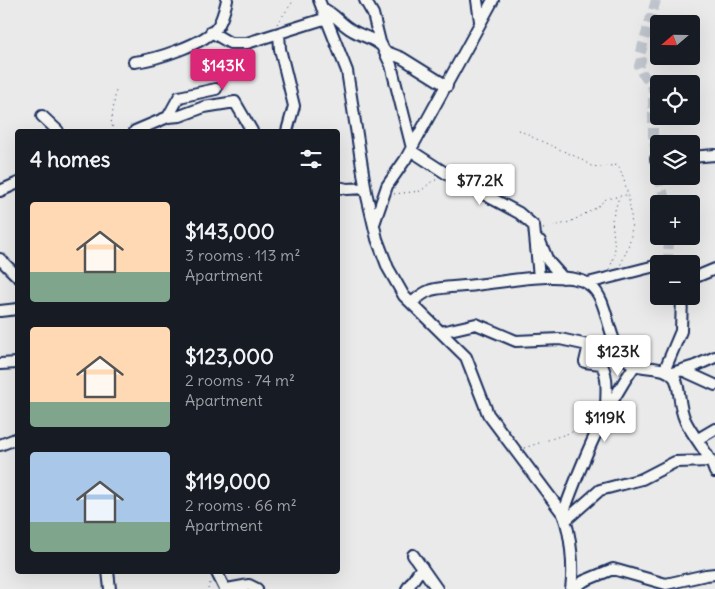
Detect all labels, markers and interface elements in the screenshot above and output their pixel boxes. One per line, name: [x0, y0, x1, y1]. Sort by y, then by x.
north arrow: [650, 15, 700, 65]
map controls: [650, 15, 700, 305]
pin: $143K: [188, 48, 258, 91]
text: $143K: [201, 55, 245, 75]
button: locate: [650, 75, 700, 125]
button: layers: [650, 135, 700, 185]
icon: filters: [297, 145, 325, 173]
text: 4 homes: [30, 146, 110, 173]
pin: $77.2K: [439, 164, 521, 206]
text: $77.2K: [457, 170, 503, 190]
button: +: [650, 195, 700, 245]
text: $143,000: [185, 218, 275, 245]
icon: home: [70, 222, 130, 282]
text: 3 rooms · 113 m²: [185, 245, 300, 265]
button: −: [650, 255, 700, 305]
text: Apartment: [185, 265, 263, 285]
pin: $123K: [583, 334, 653, 377]
text: $123K: [597, 341, 639, 361]
text: $123,000: [185, 343, 274, 370]
icon: home: [70, 347, 130, 407]
text: 2 rooms · 74 m²: [185, 370, 295, 390]
text: Apartment: [185, 390, 263, 410]
pin: $119K: [570, 400, 640, 443]
text: $119K: [585, 407, 625, 427]
text: $119,000: [185, 468, 270, 495]
icon: home: [70, 472, 130, 532]
text: 2 rooms · 66 m²: [185, 495, 297, 515]
text: Apartment: [185, 515, 263, 535]

